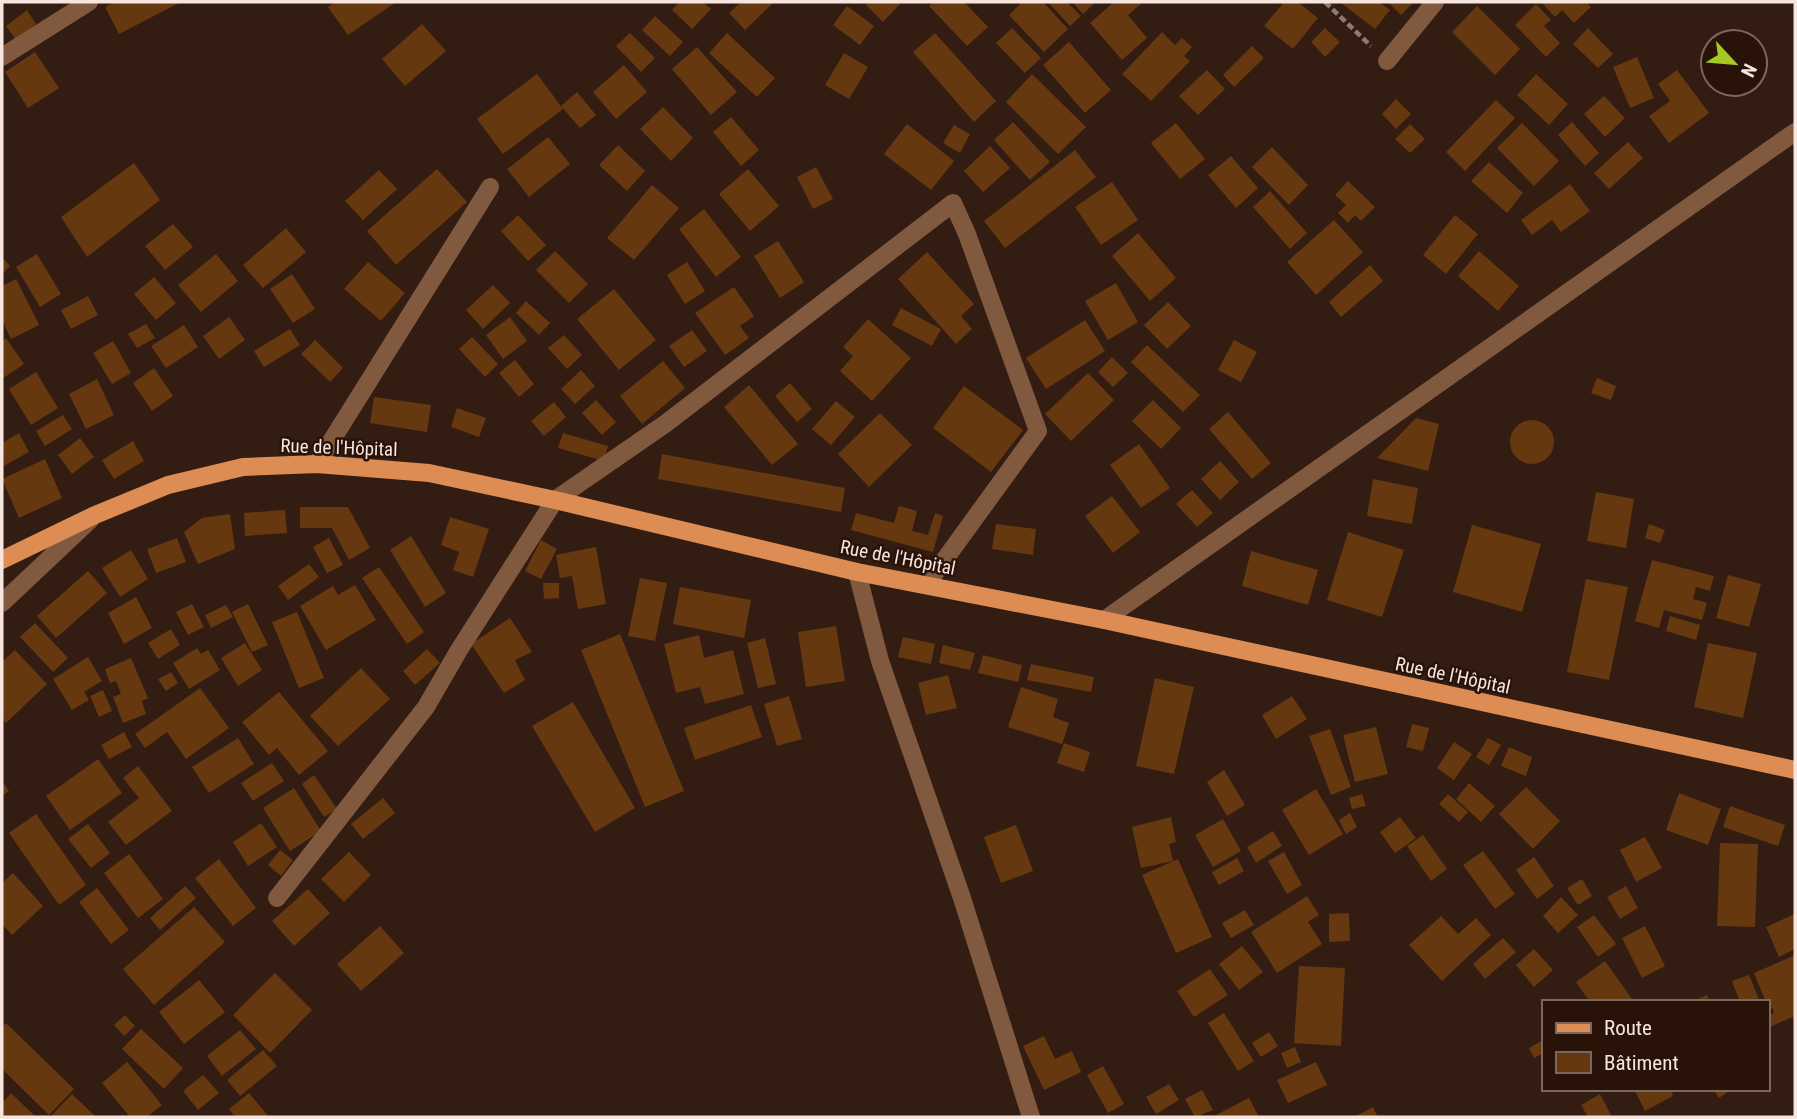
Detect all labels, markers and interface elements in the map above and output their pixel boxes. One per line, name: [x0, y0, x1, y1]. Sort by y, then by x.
north arrow: [1699, 28, 1769, 98]
text: N: [1736, 60, 1762, 81]
street label: Rue de l'Hôpital: [280, 434, 398, 461]
street label: Rue de l'Hôpital: [838, 535, 958, 580]
street label: Rue de l'Hôpital: [1393, 652, 1513, 699]
legend: [1542, 1000, 1769, 1091]
text: Route: [1604, 1016, 1652, 1040]
text: Bâtiment: [1604, 1051, 1679, 1075]

